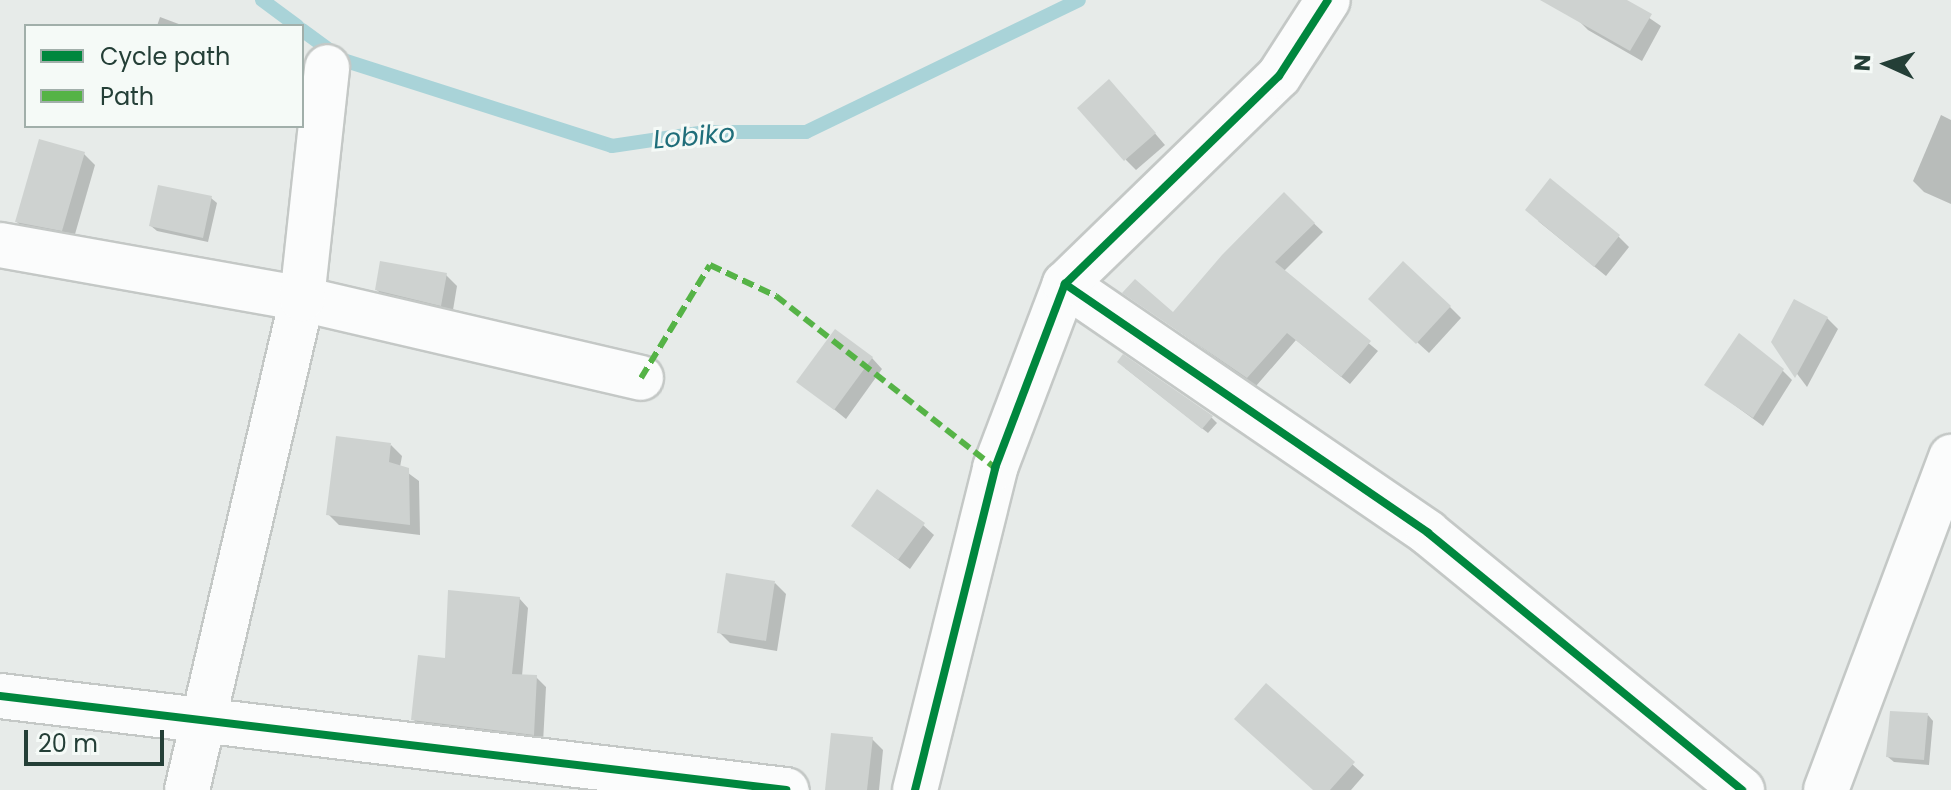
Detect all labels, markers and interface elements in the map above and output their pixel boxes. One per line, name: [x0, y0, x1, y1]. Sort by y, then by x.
legend: [24, 24, 304, 128]
north arrow: [1847, 24, 1927, 104]
text: Cycle path: [100, 40, 230, 73]
text: N: [1847, 54, 1878, 72]
text: Path: [100, 80, 154, 113]
water label: Lobiko: [652, 118, 736, 156]
scale bar: [28, 714, 168, 764]
text: 20 m: [38, 727, 98, 760]

